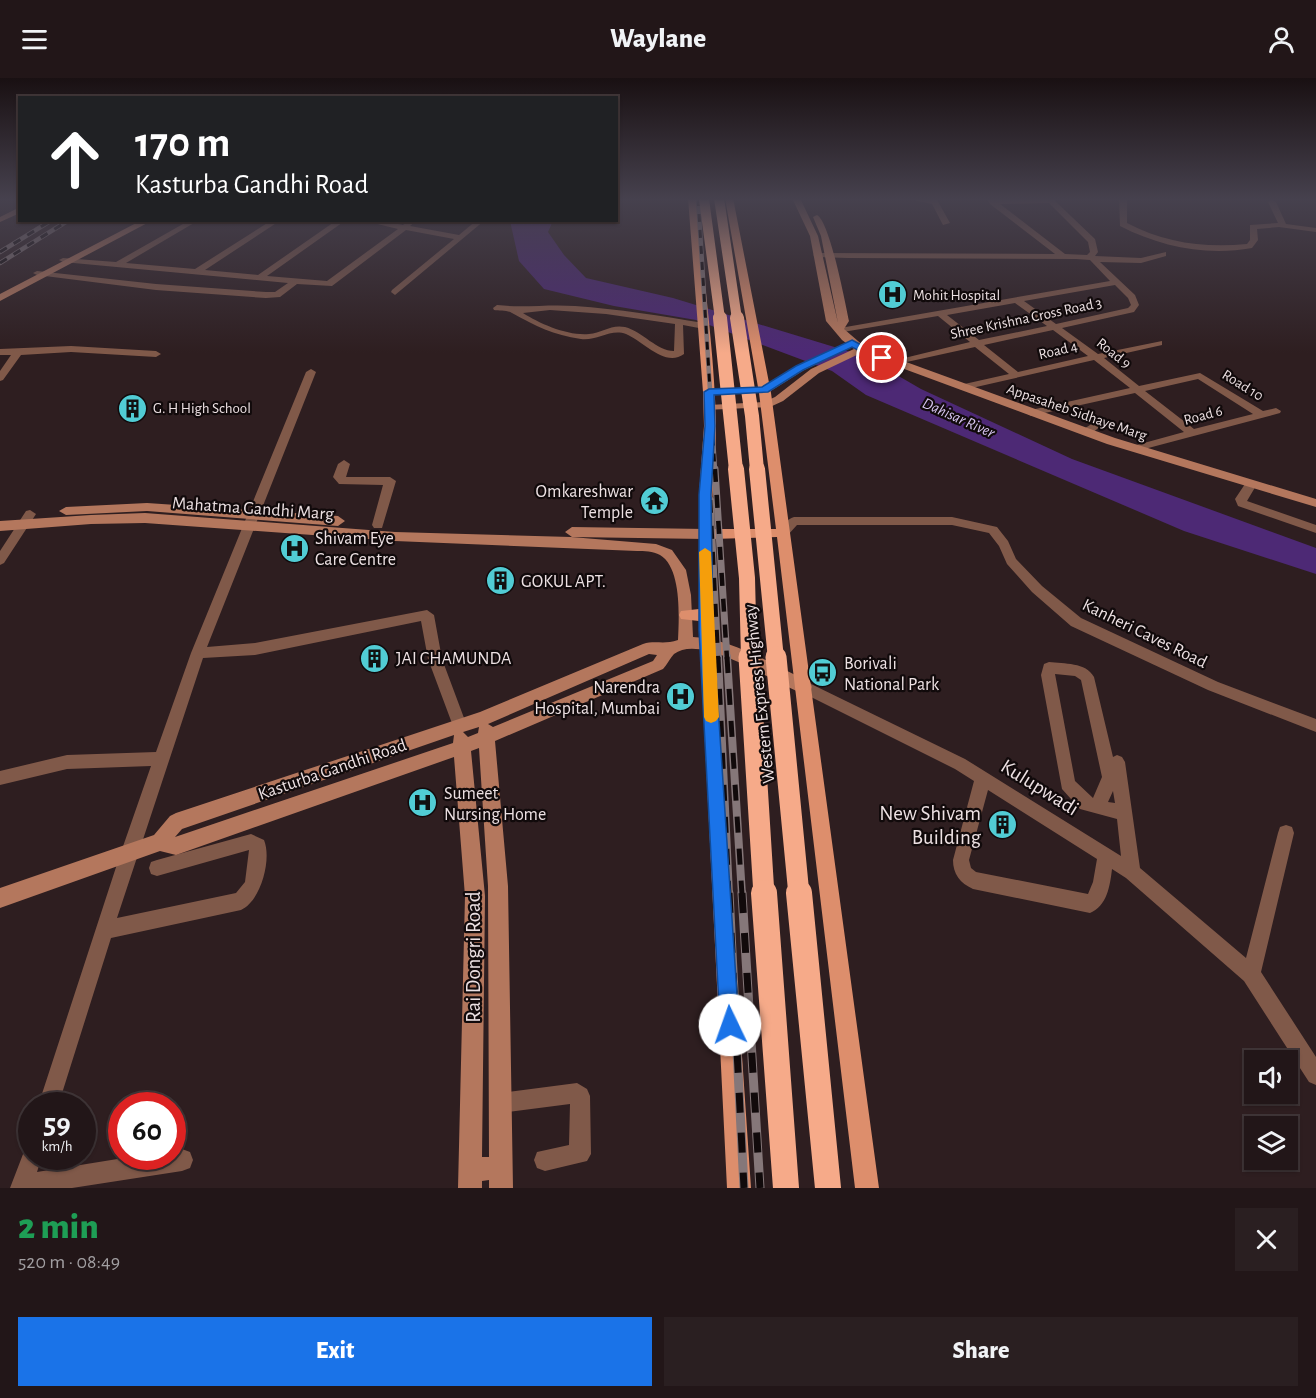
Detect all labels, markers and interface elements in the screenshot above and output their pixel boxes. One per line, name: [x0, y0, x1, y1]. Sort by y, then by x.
icon: menu: [18, 23, 51, 56]
icon: person: [1265, 23, 1298, 56]
text: Waylane: [610, 25, 706, 52]
icon: ahead: [36, 120, 114, 198]
text: 170 m: [135, 122, 230, 164]
text: Kasturba Gandhi Road: [135, 171, 368, 198]
hospital icon: Mohit Hospital: [876, 279, 908, 311]
place label: Mohit Hospital: [913, 288, 1000, 303]
street label: Shree Krishna Cross Road 3: [949, 295, 1103, 342]
pin: [856, 332, 907, 383]
street label: Road 9: [1094, 335, 1134, 371]
street label: Road 4: [1037, 339, 1079, 362]
icon: arrive: [865, 341, 898, 374]
street label: Road 10: [1220, 367, 1266, 404]
street label: Appasaheb Sidhaye Marg: [1005, 381, 1150, 444]
building icon: G. H High School: [116, 392, 148, 424]
water label: Dahisar River: [920, 395, 998, 441]
place label: G. H High School: [153, 401, 251, 416]
street label: Road 6: [1182, 403, 1224, 428]
place label: Omkareshwar Temple: [536, 483, 633, 522]
temple icon: Omkareshwar Temple: [638, 485, 670, 517]
street label: Mahatma Gandhi Marg: [171, 494, 335, 524]
place label: Shivam Eye Care Centre: [315, 530, 396, 569]
hospital icon: Shivam Eye Care Centre: [278, 532, 310, 564]
building icon: GOKUL APT.: [484, 565, 516, 597]
place label: GOKUL APT.: [521, 573, 606, 591]
street label: Kanheri Caves Road: [1079, 596, 1210, 672]
street label: Western Express Highway: [742, 603, 778, 784]
building icon: JAI CHAMUNDA: [359, 642, 391, 674]
place label: JAI CHAMUNDA: [396, 650, 512, 668]
place label: Borivali National Park: [844, 655, 940, 694]
bus stop icon: Borivali National Park: [807, 657, 839, 689]
place label: Narendra Hospital, Mumbai: [534, 679, 660, 718]
hospital icon: Narendra Hospital, Mumbai: [665, 681, 697, 713]
street label: Kasturba Gandhi Road: [256, 736, 409, 804]
street label: Kulupwadi: [997, 755, 1082, 820]
place label: Sumeet Nursing Home: [444, 785, 546, 824]
hospital icon: Sumeet Nursing Home: [407, 787, 439, 819]
place label: New Shivam Building: [879, 803, 982, 848]
building icon: New Shivam Building: [986, 809, 1018, 841]
street label: Rai Dongri Road: [463, 891, 484, 1023]
position arrow: [698, 993, 762, 1057]
map controls: [1244, 1050, 1298, 1170]
button: sound: [1244, 1050, 1298, 1104]
speed limit sign: 60: [108, 1092, 186, 1170]
text: 59: [43, 1109, 71, 1139]
button: layers: [1244, 1116, 1298, 1170]
text: km/h: [42, 1139, 72, 1154]
button: close: [1235, 1208, 1298, 1271]
text: 2 min: [18, 1209, 99, 1245]
text: 520 m · 08:49: [18, 1252, 120, 1272]
button: Exit: [18, 1317, 652, 1386]
button: Share: [664, 1317, 1298, 1386]

